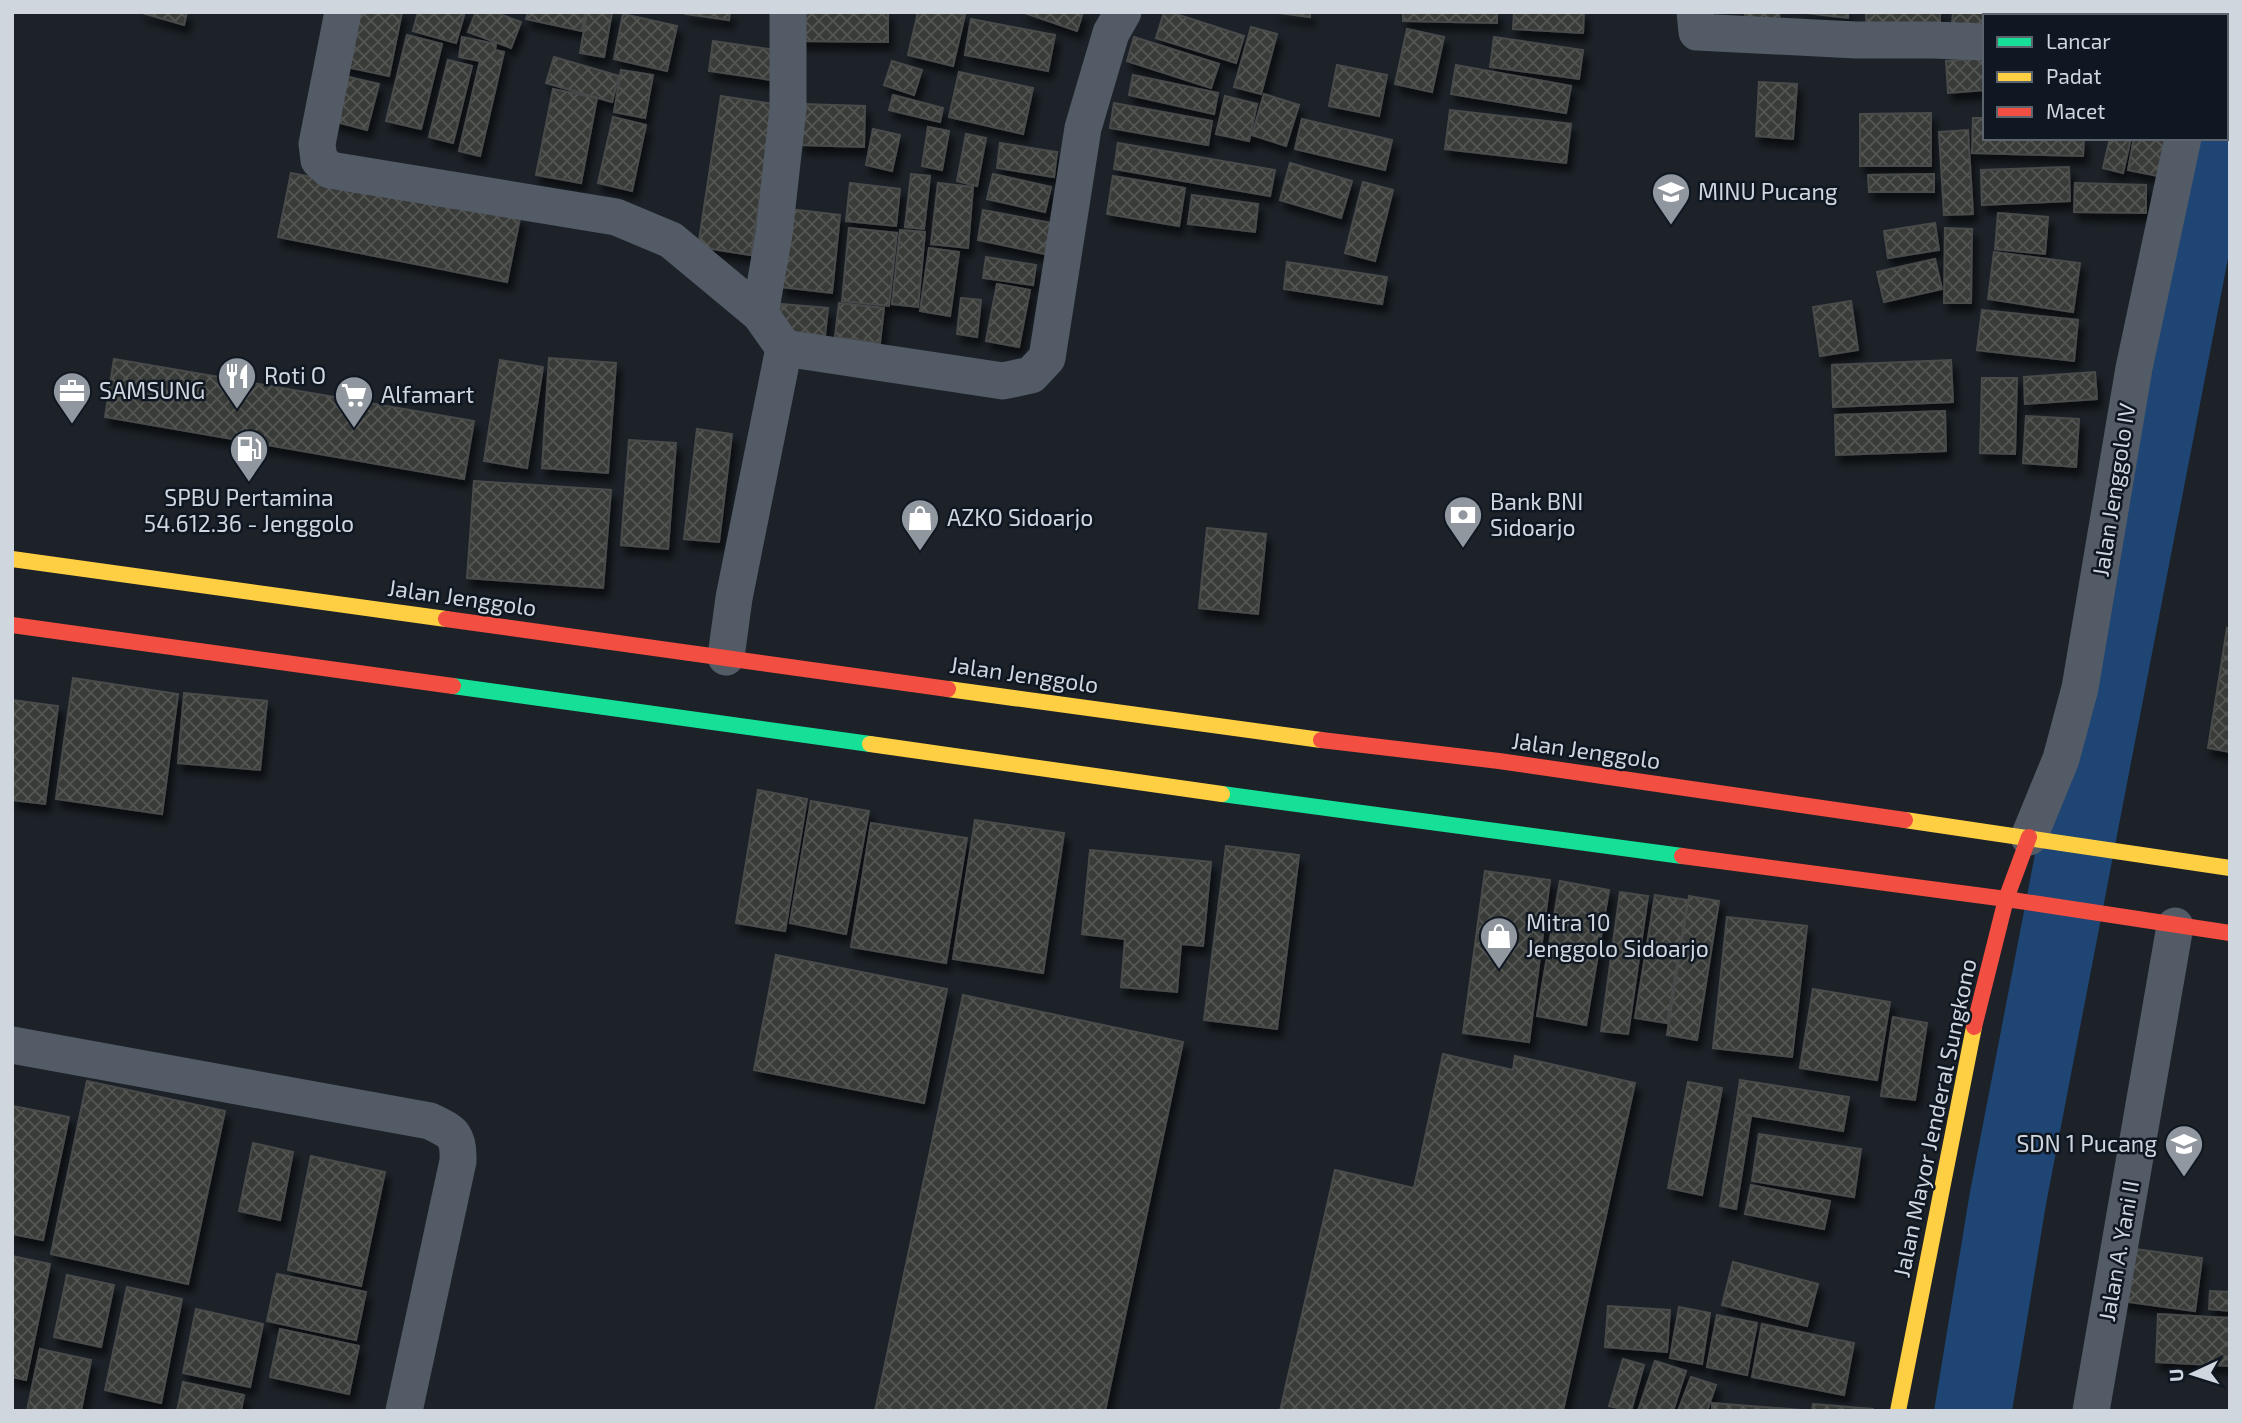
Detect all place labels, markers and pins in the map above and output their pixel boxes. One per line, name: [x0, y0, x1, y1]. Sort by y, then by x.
school or university icon: MINU Pucang: [1650, 171, 1692, 226]
place label: MINU Pucang: [1698, 177, 1838, 205]
restaurant icon: Roti O: [216, 355, 258, 410]
place label: Roti O: [264, 361, 326, 389]
office icon: SAMSUNG: [51, 370, 93, 425]
supermarket icon: Alfamart: [333, 374, 375, 429]
place label: SAMSUNG: [99, 376, 205, 404]
place label: Alfamart: [381, 380, 474, 408]
fuel station icon: SPBU Pertamina 54.612.36 - Jenggolo: [228, 428, 270, 483]
place label: SPBU Pertamina 54.612.36 - Jenggolo: [144, 483, 354, 537]
place label: Bank BNI Sidoarjo: [1490, 487, 1583, 541]
bank icon: Bank BNI Sidoarjo: [1442, 494, 1484, 549]
shop icon: AZKO Sidoarjo: [899, 497, 941, 552]
place label: AZKO Sidoarjo: [947, 503, 1093, 531]
place label: Mitra 10 Jenggolo Sidoarjo: [1526, 908, 1709, 962]
shop icon: Mitra 10 Jenggolo Sidoarjo: [1478, 915, 1520, 970]
school or university icon: SDN 1 Pucang: [2163, 1123, 2205, 1178]
place label: SDN 1 Pucang: [2016, 1129, 2157, 1157]

